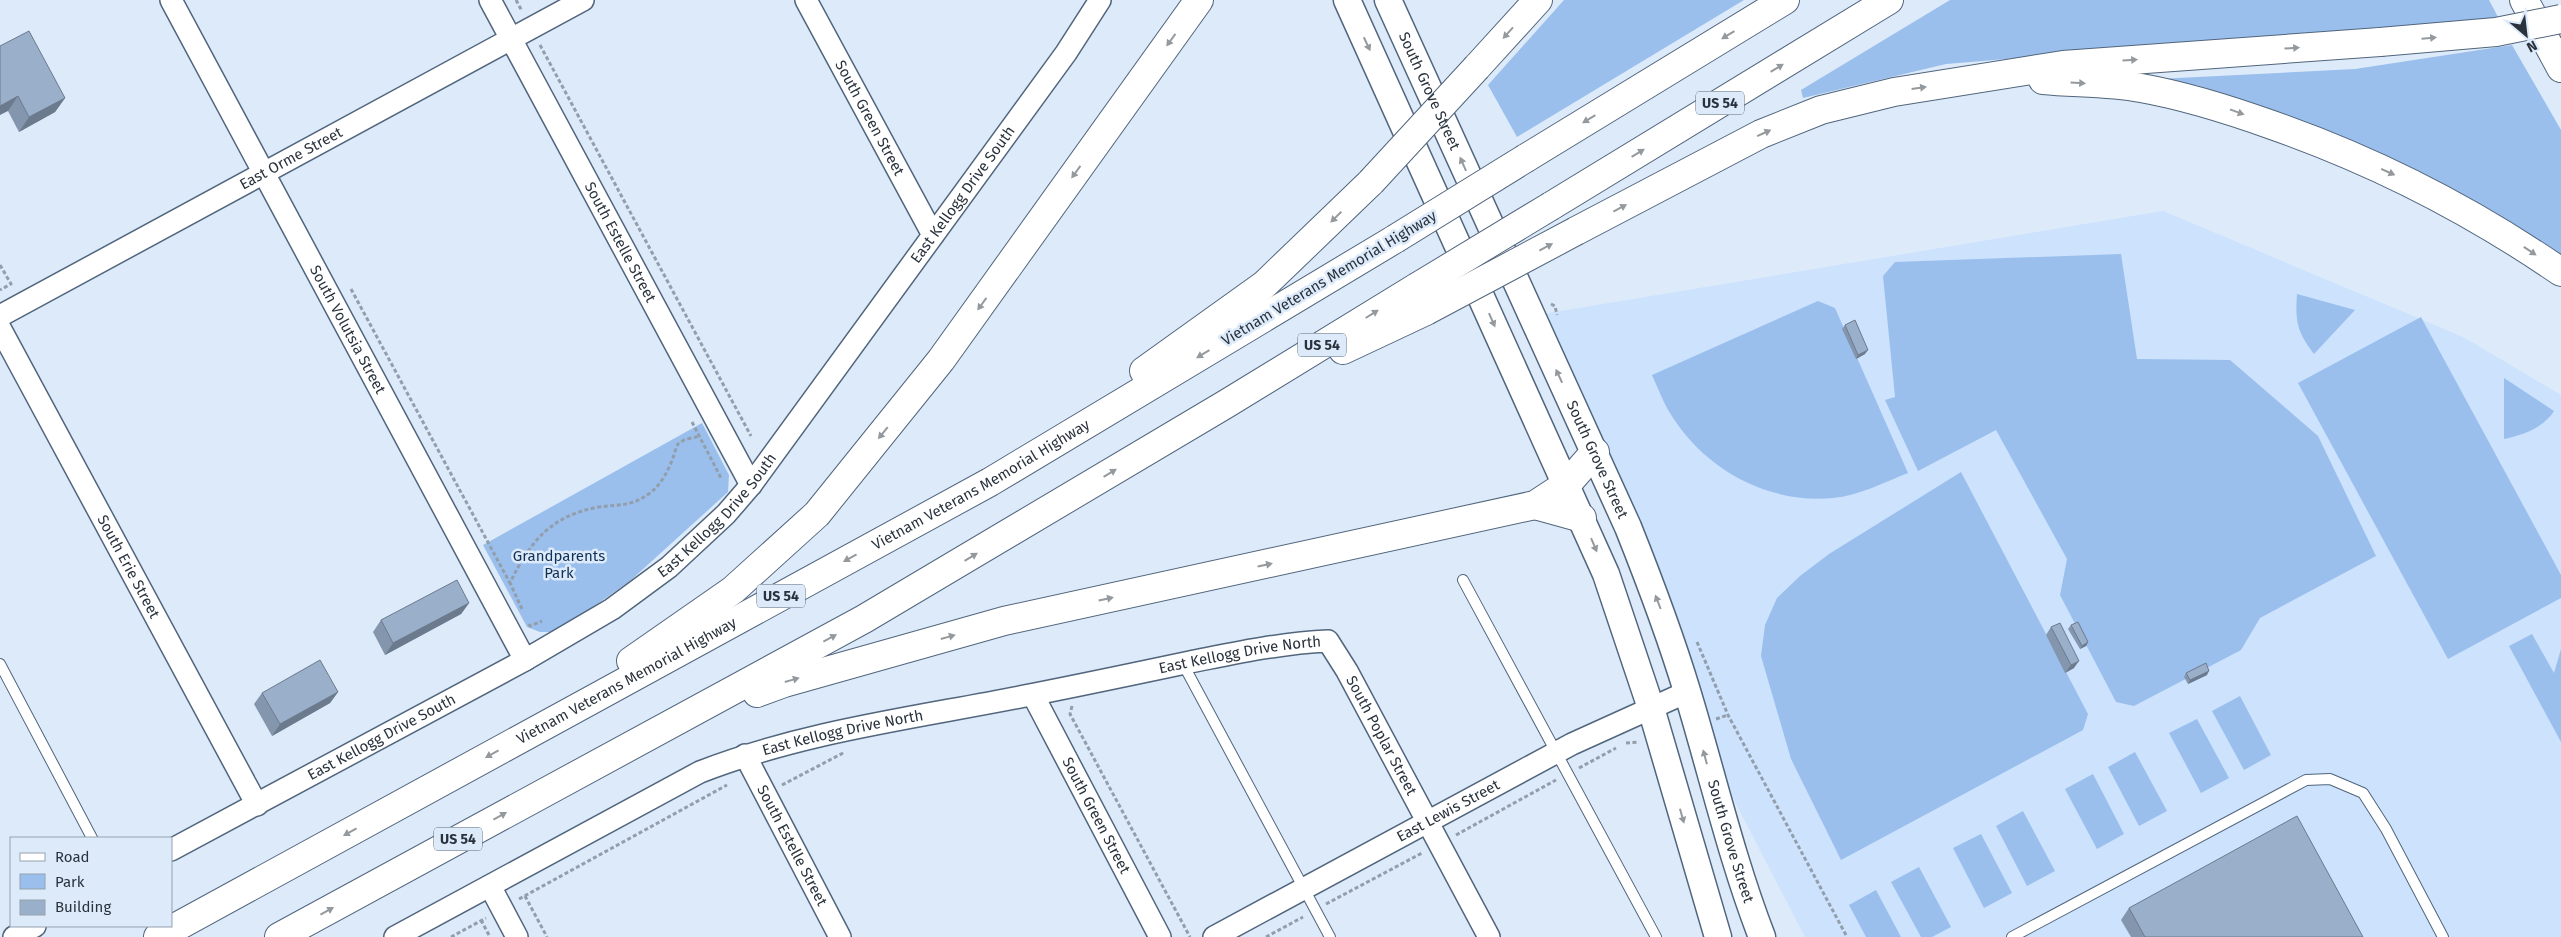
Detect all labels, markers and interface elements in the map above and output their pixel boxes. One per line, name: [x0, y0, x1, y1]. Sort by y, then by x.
north arrow: [2501, 10, 2551, 60]
one-way arrow: [1502, 27, 1513, 40]
street label: South Grove Street: [1395, 29, 1464, 153]
one-way arrow: [1721, 30, 1735, 39]
one-way arrow: [1166, 33, 1176, 47]
one-way arrow: [2421, 33, 2437, 41]
text: N: [2524, 36, 2540, 56]
one-way arrow: [1363, 37, 1371, 51]
one-way arrow: [2284, 44, 2300, 52]
one-way arrow: [2122, 56, 2138, 64]
street label: South Green Street: [831, 57, 908, 179]
one-way arrow: [1770, 64, 1783, 73]
one-way arrow: [2070, 79, 2086, 87]
one-way arrow: [1912, 84, 1928, 92]
road number: US 54: [1696, 92, 1744, 115]
one-way arrow: [2230, 109, 2245, 117]
one-way arrow: [1583, 115, 1596, 124]
street label: East Kellogg Drive South: [907, 122, 1019, 267]
street label: East Orme Street: [236, 123, 346, 193]
one-way arrow: [1757, 129, 1771, 137]
one-way arrow: [1631, 148, 1644, 158]
one-way arrow: [1458, 157, 1467, 172]
one-way arrow: [1071, 165, 1081, 179]
one-way arrow: [2381, 169, 2395, 177]
street label: South Estelle Street: [581, 179, 660, 306]
one-way arrow: [1612, 204, 1627, 212]
street label: Vietnam Veterans Memorial Highway: [1218, 206, 1440, 349]
one-way arrow: [1331, 211, 1343, 223]
one-way arrow: [1539, 243, 1553, 251]
one-way arrow: [2523, 246, 2537, 256]
street label: South Volutsia Street: [306, 262, 390, 398]
one-way arrow: [977, 297, 987, 311]
one-way arrow: [1366, 310, 1379, 319]
one-way arrow: [1489, 313, 1497, 327]
road number: US 54: [1298, 334, 1346, 356]
one-way arrow: [1196, 350, 1209, 359]
one-way arrow: [1555, 369, 1563, 383]
street label: South Grove Street: [1563, 398, 1632, 522]
street label: Vietnam Veterans Memorial Highway: [869, 415, 1093, 554]
one-way arrow: [877, 426, 888, 439]
street label: East Kellogg Drive South: [654, 450, 780, 581]
one-way arrow: [1104, 469, 1117, 478]
street label: South Erie Street: [93, 512, 164, 622]
one-way arrow: [1590, 538, 1598, 552]
park label: Grandparents Park: [513, 547, 605, 582]
one-way arrow: [964, 552, 977, 561]
one-way arrow: [843, 554, 857, 563]
one-way arrow: [1258, 561, 1273, 569]
road number: US 54: [757, 584, 805, 608]
one-way arrow: [1099, 595, 1114, 603]
one-way arrow: [1653, 595, 1661, 609]
street label: Vietnam Veterans Memorial Highway: [514, 613, 740, 748]
one-way arrow: [941, 632, 956, 640]
street label: East Kellogg Drive North: [1157, 632, 1322, 677]
one-way arrow: [823, 634, 837, 642]
street label: South Poplar Street: [1342, 673, 1421, 799]
one-way arrow: [784, 676, 799, 684]
street label: East Kellogg Drive South: [304, 690, 459, 784]
street label: East Kellogg Drive North: [760, 706, 925, 759]
one-way arrow: [486, 749, 499, 758]
one-way arrow: [1701, 750, 1709, 765]
street label: South Green Street: [1058, 754, 1134, 877]
street label: East Lewis Street: [1394, 775, 1503, 846]
street label: South Grove Street: [1704, 778, 1758, 906]
street label: South Estelle Street: [753, 782, 831, 909]
one-way arrow: [1678, 808, 1686, 823]
one-way arrow: [493, 812, 507, 821]
one-way arrow: [343, 828, 357, 836]
road number: US 54: [434, 828, 482, 851]
legend: [10, 837, 172, 927]
text: Road: [55, 848, 90, 866]
text: Park: [55, 873, 85, 891]
text: Building: [55, 898, 111, 916]
one-way arrow: [319, 907, 334, 915]

